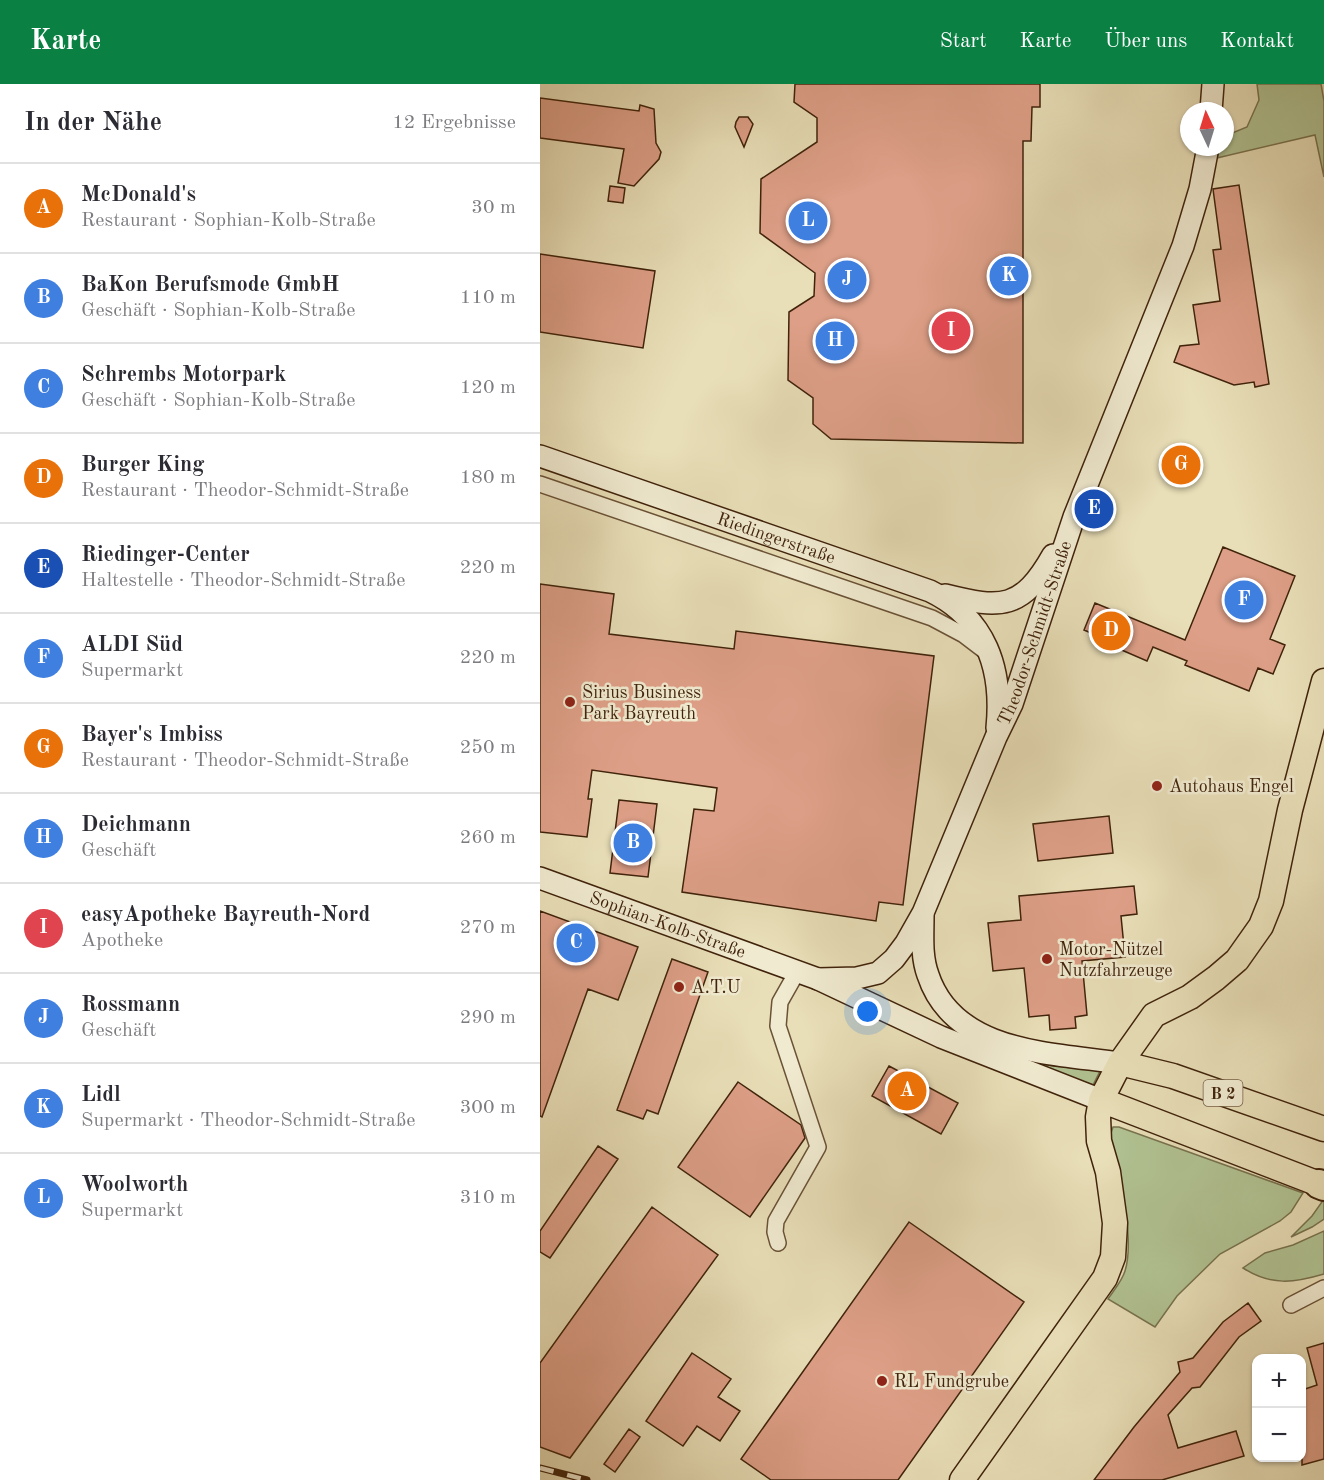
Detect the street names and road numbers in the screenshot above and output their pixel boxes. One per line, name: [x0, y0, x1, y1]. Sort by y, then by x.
street label: Riedingerstraße: [715, 510, 837, 567]
street label: Theodor-Schmidt-Straße: [995, 539, 1075, 729]
street label: Sophian-Kolb-Straße: [587, 889, 748, 962]
road number: B 2: [1204, 1080, 1242, 1106]

